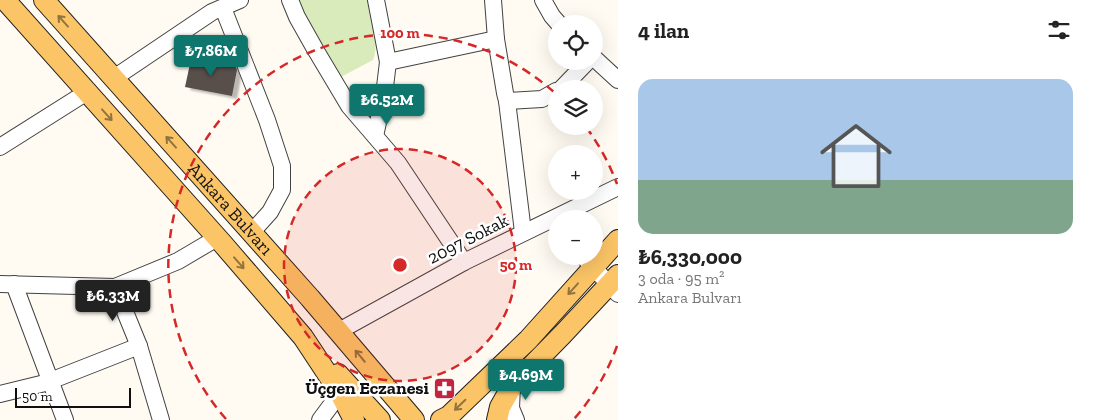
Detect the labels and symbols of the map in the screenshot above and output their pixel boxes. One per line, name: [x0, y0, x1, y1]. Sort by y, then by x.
one-way arrow: [57, 15, 69, 28]
text: 100 m: [380, 24, 420, 42]
pin: ₺7.86M: [170, 34, 252, 77]
pin: ₺6.52M: [346, 84, 428, 126]
one-way arrow: [102, 108, 113, 121]
one-way arrow: [166, 136, 177, 149]
street label: Ankara Bulvarı: [183, 158, 277, 260]
street label: 2097 Sokak: [424, 209, 513, 269]
one-way arrow: [233, 256, 244, 269]
centre of rings: [391, 256, 409, 274]
text: 50 m: [500, 256, 532, 274]
pin: ₺6.33M: [72, 280, 154, 322]
one-way arrow: [567, 282, 579, 295]
one-way arrow: [355, 350, 366, 363]
pin: ₺4.69M: [485, 358, 567, 401]
pharmacy icon: Üçgen Eczanesi: [433, 376, 457, 400]
place label: Üçgen Eczanesi: [305, 377, 430, 399]
scale bar: [15, 385, 131, 408]
one-way arrow: [454, 399, 466, 411]

